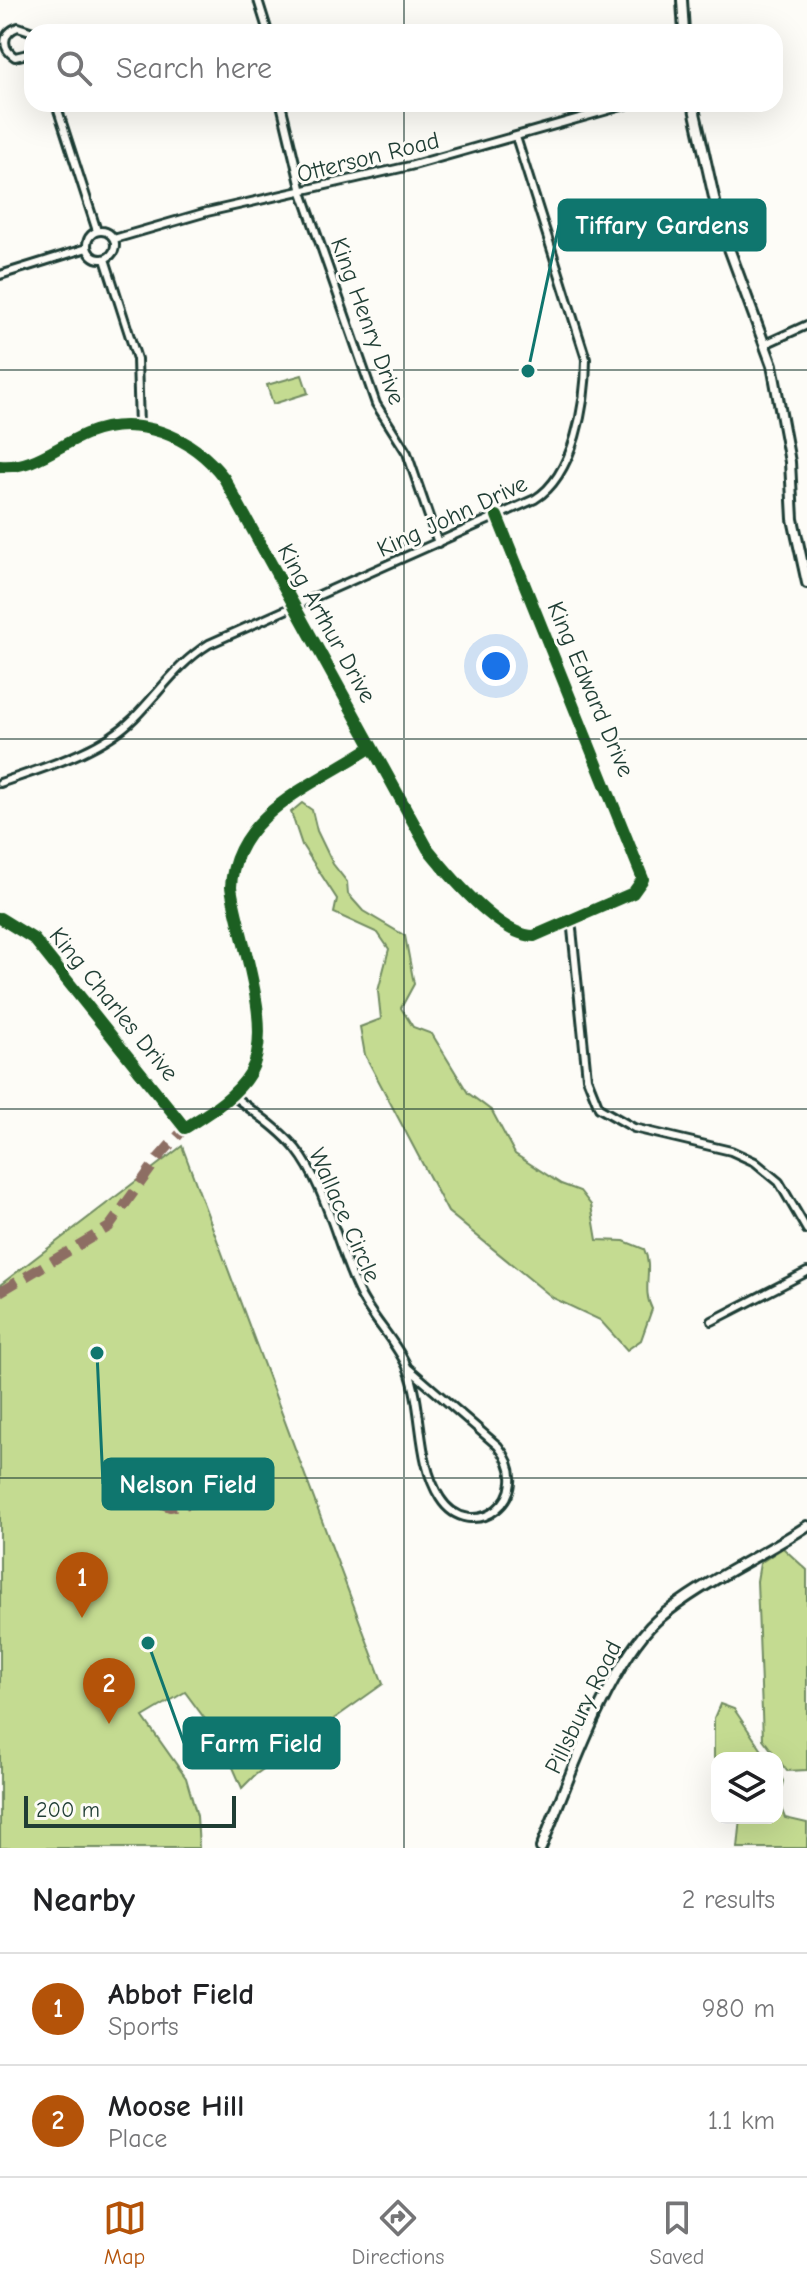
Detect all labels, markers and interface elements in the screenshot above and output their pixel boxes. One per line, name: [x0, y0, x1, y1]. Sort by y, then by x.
search box: [24, 24, 783, 112]
icon: search: [52, 46, 96, 90]
text: Search here: [116, 51, 272, 86]
street label: Otterson Road: [294, 126, 442, 188]
callout: Tiffary Gardens: [559, 200, 765, 250]
text: Tiffary Gardens: [575, 211, 749, 241]
street label: King Henry Drive: [325, 234, 411, 408]
street label: King John Drive: [373, 469, 531, 563]
street label: King Arthur Drive: [272, 539, 382, 707]
street label: King Edward Drive: [541, 597, 641, 781]
your location: [476, 646, 516, 686]
street label: King Charles Drive: [44, 922, 184, 1086]
street label: Wallace Circle: [303, 1144, 387, 1286]
callout: Nelson Field: [103, 1459, 273, 1509]
text: Nelson Field: [119, 1470, 257, 1500]
pin: 1: [56, 1552, 108, 1618]
street label: Pillsbury Road: [539, 1636, 627, 1778]
pin: 2: [83, 1658, 135, 1724]
callout: Farm Field: [184, 1718, 339, 1768]
text: Farm Field: [200, 1729, 322, 1759]
map controls: [711, 1752, 783, 1824]
button: layers: [711, 1752, 783, 1824]
scale bar: [24, 1792, 236, 1828]
text: 200 m: [36, 1797, 100, 1823]
text: Nearby: [32, 1880, 135, 1920]
text: 2 results: [682, 1885, 775, 1915]
text: Abbot Field: [108, 1977, 254, 2012]
text: 1: [53, 1994, 63, 2024]
text: 980 m: [702, 1994, 775, 2024]
text: Sports: [108, 2012, 179, 2042]
text: Moose Hill: [108, 2089, 244, 2124]
text: 2: [52, 2106, 64, 2136]
text: 1.1 km: [708, 2106, 775, 2136]
text: Place: [108, 2124, 167, 2154]
tab: Map: [103, 2196, 147, 2270]
tab: Directions: [352, 2196, 445, 2270]
tab: Saved: [650, 2196, 704, 2270]

